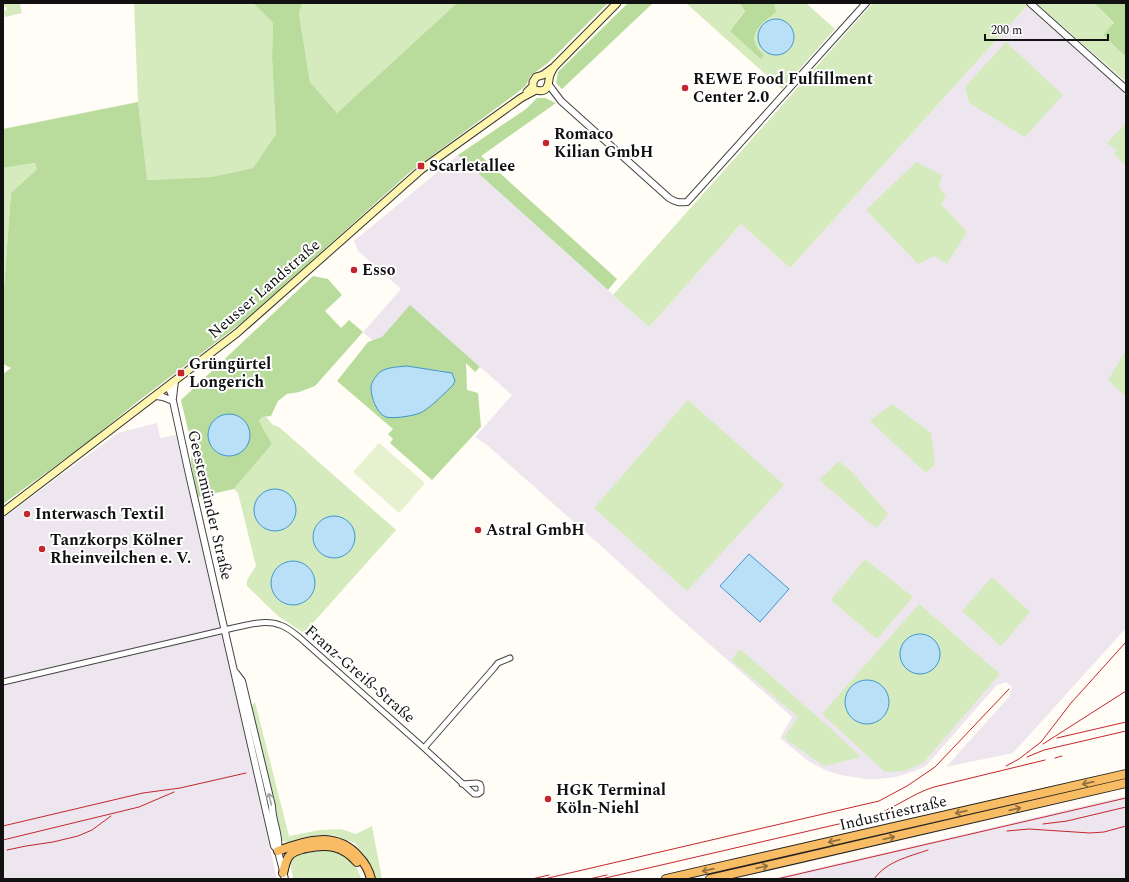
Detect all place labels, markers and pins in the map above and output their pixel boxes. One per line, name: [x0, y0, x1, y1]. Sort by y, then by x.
place label: REWE Food Fulfillment Center 2.0: [693, 67, 873, 109]
marker: REWE Food Fulfillment Center 2.0: [680, 83, 690, 93]
place label: Romaco Kilian GmbH: [554, 122, 653, 164]
marker: Romaco Kilian GmbH: [541, 138, 551, 148]
place label: Scarletallee: [429, 154, 515, 178]
marker: Scarletallee: [416, 161, 426, 171]
place label: Esso: [362, 258, 396, 282]
marker: Esso: [349, 265, 359, 275]
place label: Grüngürtel Longerich: [189, 352, 271, 394]
marker: Grüngürtel Longerich: [176, 368, 186, 378]
place label: Interwasch Textil: [35, 502, 164, 526]
marker: Interwasch Textil: [22, 509, 32, 519]
place label: Astral GmbH: [486, 518, 585, 542]
marker: Astral GmbH: [473, 525, 483, 535]
place label: Tanzkorps Kölner Rheinveilchen e. V.: [50, 528, 191, 570]
marker: Tanzkorps Kölner Rheinveilchen e. V.: [37, 544, 47, 554]
place label: HGK Terminal Köln-Niehl: [556, 778, 666, 820]
marker: HGK Terminal Köln-Niehl: [543, 794, 553, 804]

